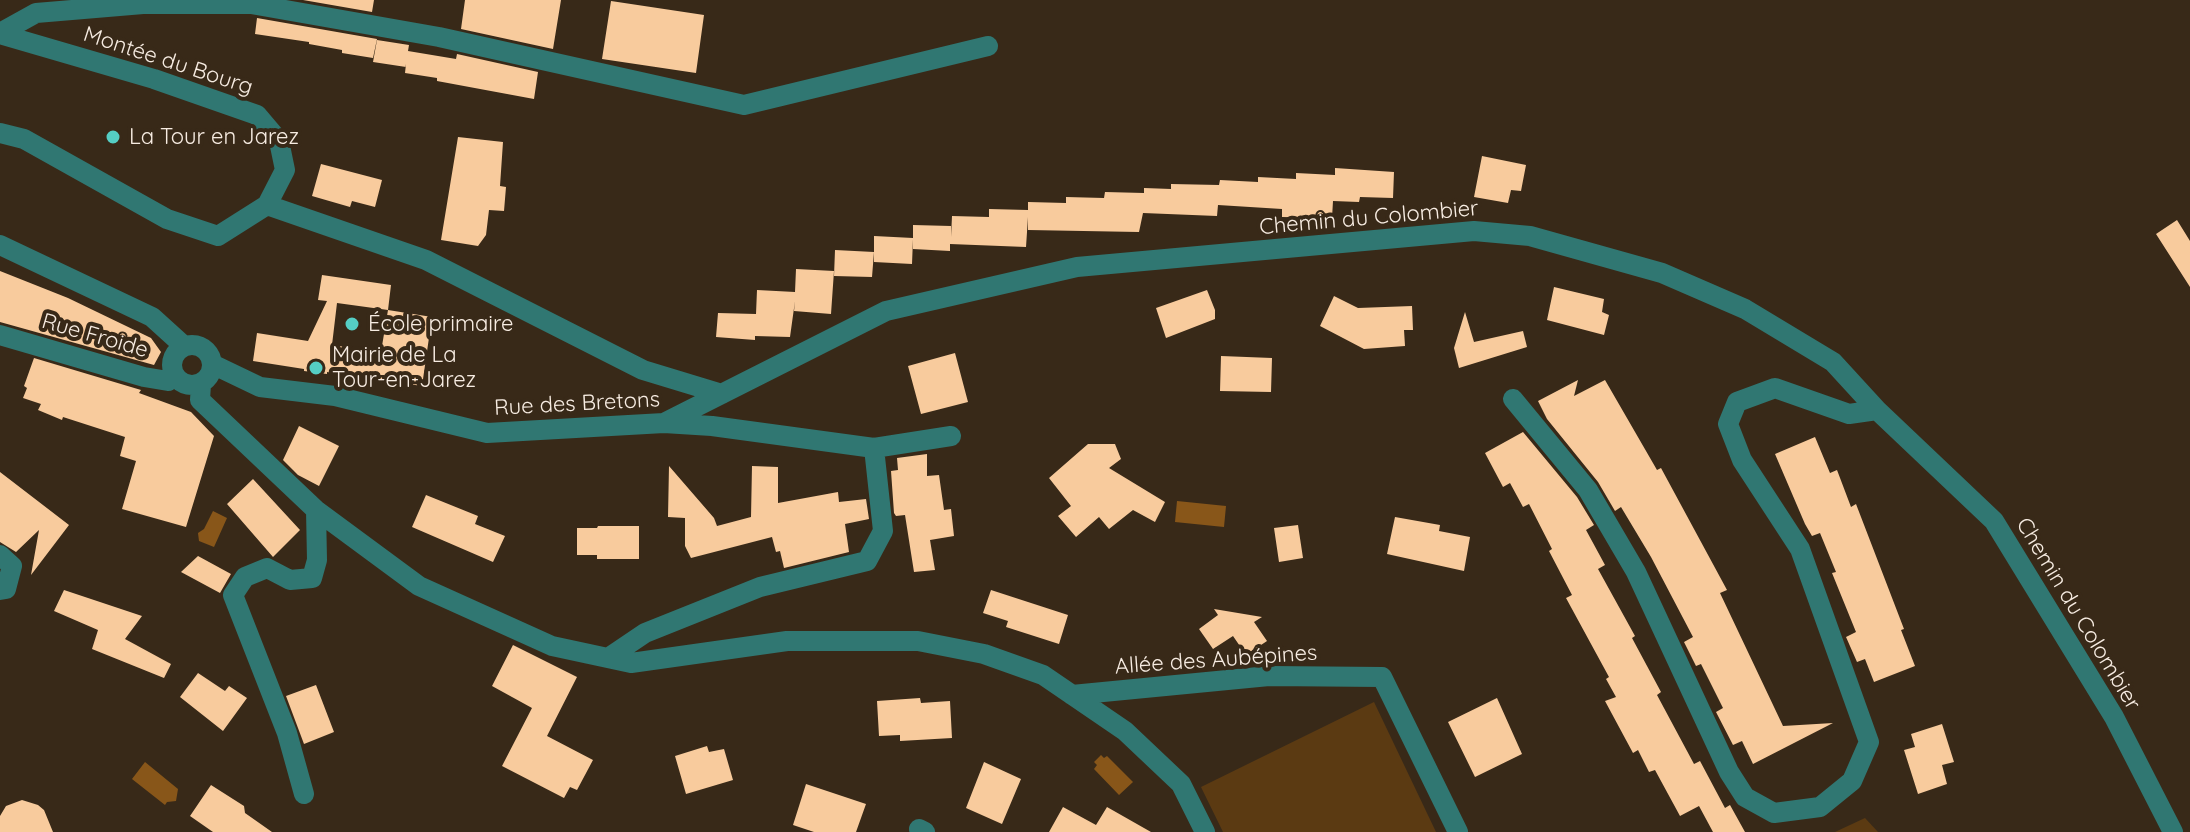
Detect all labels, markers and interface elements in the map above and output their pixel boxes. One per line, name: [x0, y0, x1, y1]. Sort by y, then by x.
street label: Montée du Bourg: [80, 21, 256, 101]
place label: La Tour en Jarez: [129, 124, 299, 150]
marker: La Tour en Jarez: [104, 128, 122, 146]
street label: Chemin du Colombier: [1258, 195, 1480, 241]
street label: Rue Froide: [39, 308, 151, 364]
place label: École primaire: [368, 311, 513, 337]
marker: École primaire: [343, 315, 361, 333]
place label: Mairie de La Tour-en-Jarez: [332, 342, 476, 394]
marker: Mairie de La Tour-en-Jarez: [307, 359, 325, 377]
street label: Rue des Bretons: [493, 386, 661, 422]
street label: Chemin du Colombier: [2010, 513, 2146, 715]
street label: Allée des Aubépines: [1114, 640, 1318, 680]

